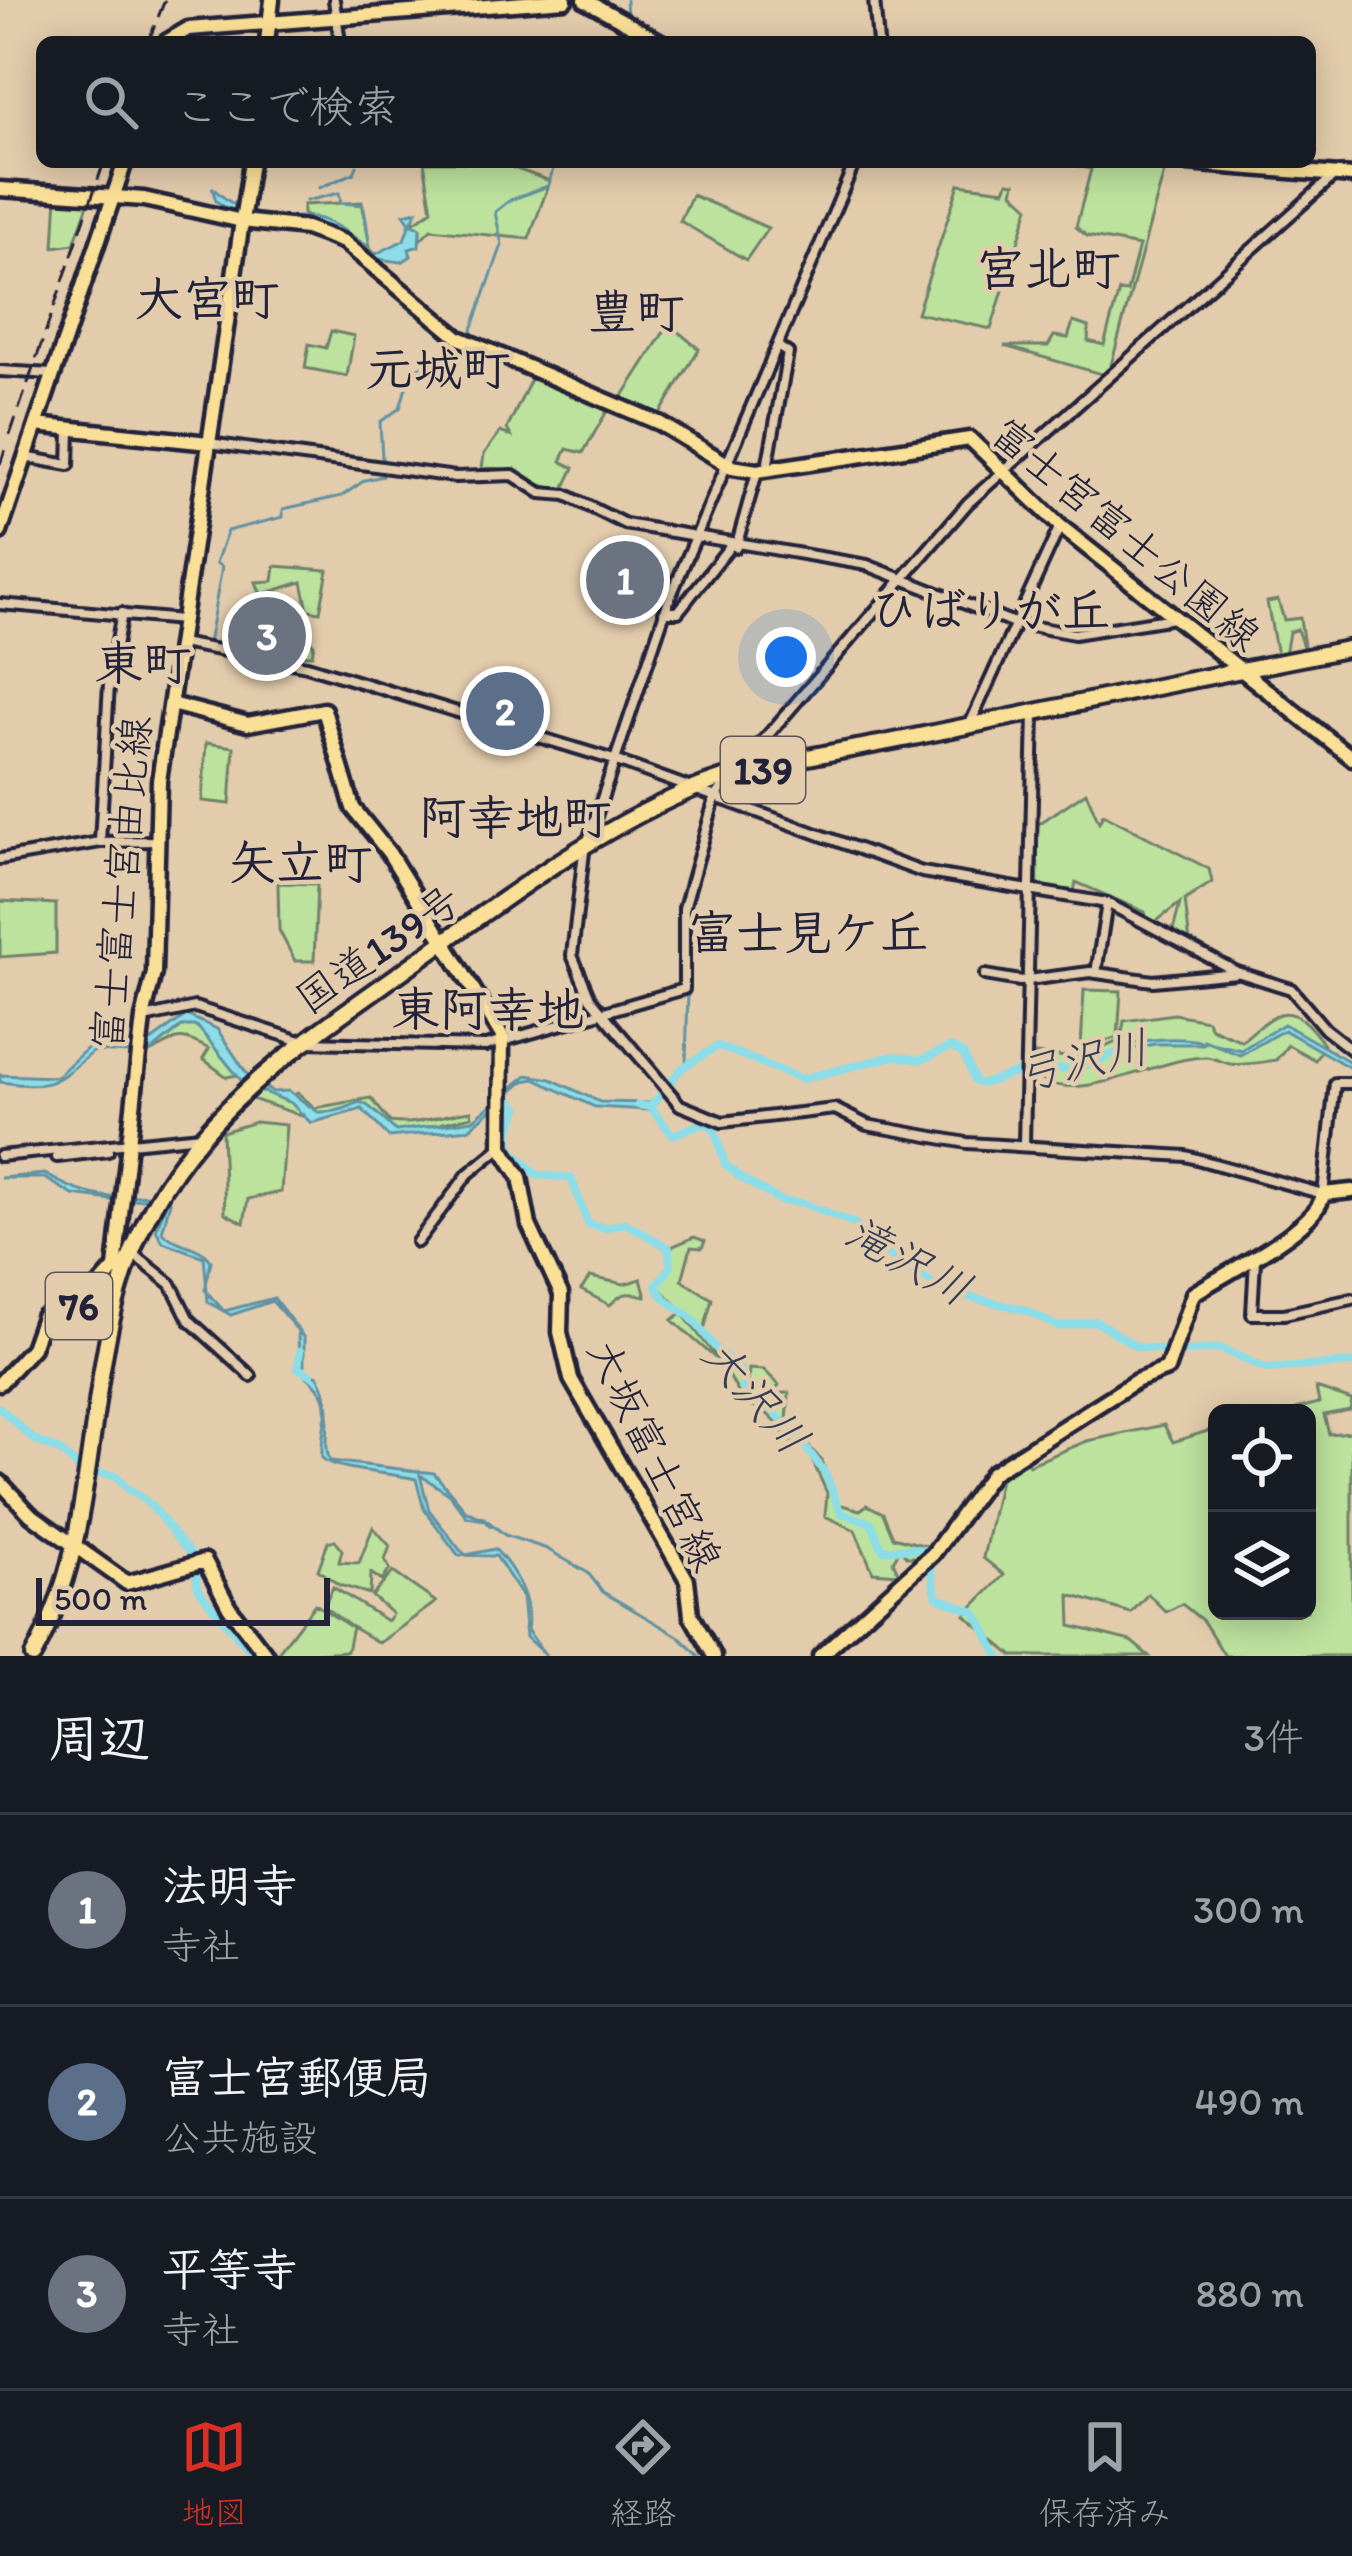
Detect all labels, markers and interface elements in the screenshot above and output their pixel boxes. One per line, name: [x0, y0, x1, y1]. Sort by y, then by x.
search box: [36, 36, 1316, 168]
icon: search: [78, 69, 144, 135]
text: ここで検索: [174, 79, 399, 133]
district label: 宮北町: [976, 239, 1120, 297]
district label: 大宮町: [135, 269, 279, 327]
district label: 豊町: [588, 282, 684, 340]
district label: 元城町: [366, 339, 510, 397]
street label: 富士宮富士公園線: [981, 406, 1271, 662]
pin: 1: [586, 535, 664, 625]
district label: ひばりが丘: [870, 581, 1110, 639]
pin: 3: [228, 591, 306, 681]
your location: [756, 627, 816, 687]
district label: 東町: [95, 634, 191, 692]
pin: 2: [466, 666, 544, 756]
street label: 富士富士宮由比線: [81, 713, 161, 1053]
road number: 139: [721, 737, 805, 803]
district label: 阿幸地町: [419, 788, 611, 846]
district label: 矢立町: [228, 833, 372, 891]
street label: 国道139号: [285, 874, 471, 1024]
district label: 富士見ケ丘: [688, 903, 928, 961]
district label: 東阿幸地: [392, 980, 584, 1038]
water label: 弓沢川: [1010, 1019, 1154, 1101]
water label: 滝沢川: [837, 1204, 981, 1316]
road number: 76: [46, 1273, 112, 1339]
water label: 大沢川: [691, 1327, 821, 1465]
street label: 大坂富士宮線: [577, 1331, 733, 1579]
map controls: [1208, 1404, 1316, 1620]
button: locate: [1208, 1404, 1316, 1512]
button: layers: [1208, 1512, 1316, 1620]
scale bar: [36, 1572, 330, 1625]
text: 500 m: [54, 1579, 147, 1618]
text: 周辺: [48, 1708, 150, 1769]
text: 3件: [1244, 1714, 1304, 1761]
text: 法明寺: [162, 1858, 297, 1912]
text: 1: [78, 1886, 96, 1933]
text: 300 m: [1193, 1886, 1304, 1933]
text: 寺社: [162, 1922, 240, 1969]
text: 富士宮郵便局: [162, 2050, 432, 2104]
text: 2: [77, 2078, 97, 2125]
text: 490 m: [1195, 2078, 1304, 2125]
text: 公共施設: [162, 2114, 318, 2161]
text: 平等寺: [162, 2242, 297, 2296]
text: 3: [76, 2270, 98, 2317]
text: 880 m: [1196, 2270, 1304, 2317]
text: 寺社: [162, 2306, 240, 2353]
tab: 地図: [181, 2414, 247, 2534]
tab: 経路: [610, 2414, 676, 2534]
tab: 保存済み: [1039, 2414, 1171, 2534]

